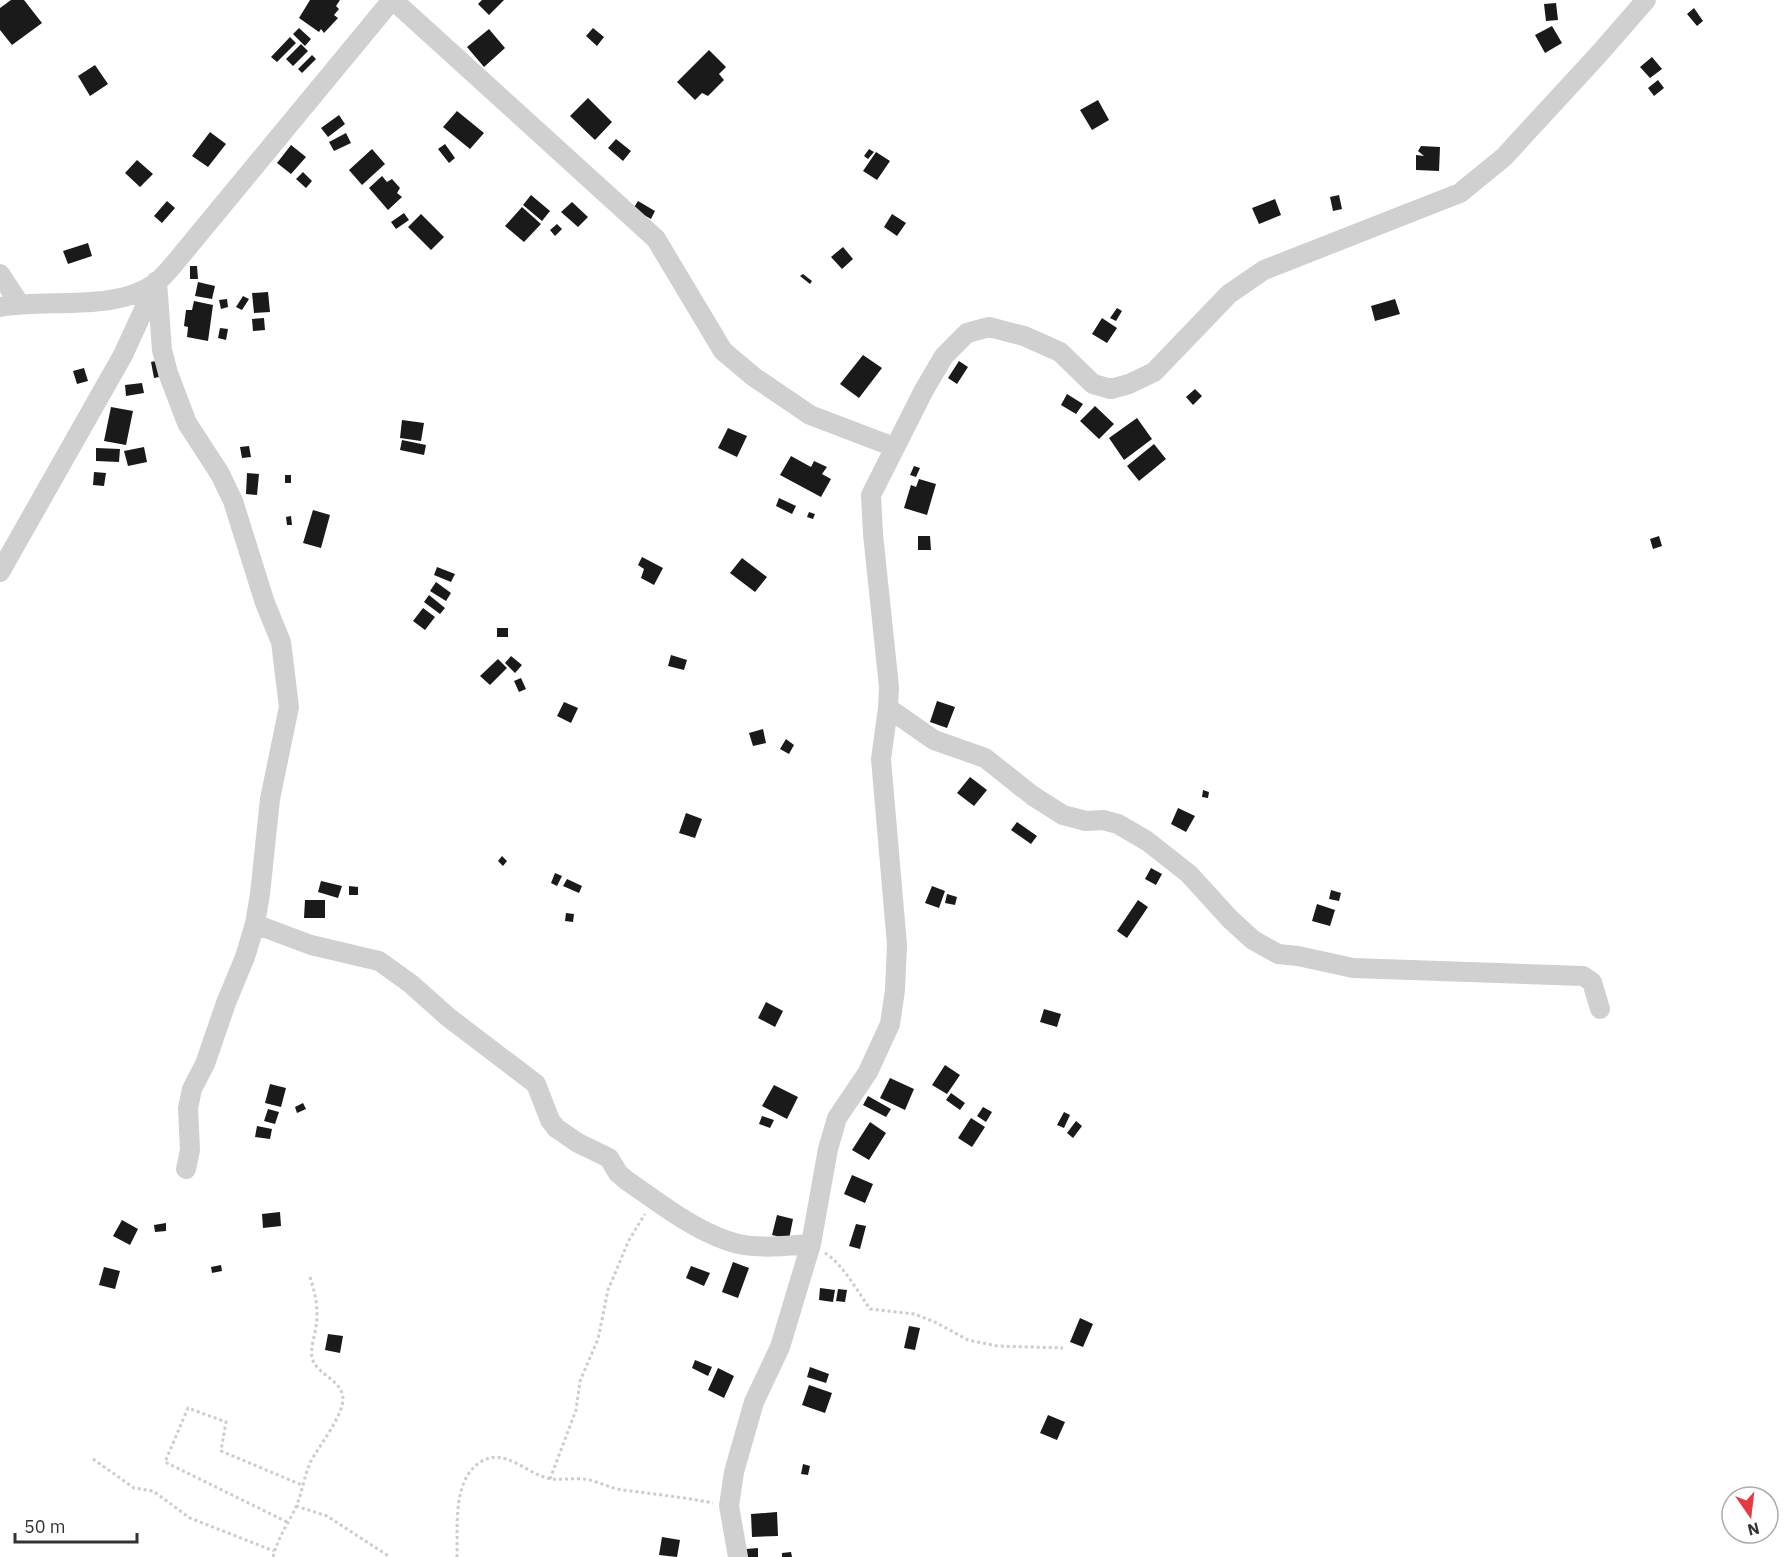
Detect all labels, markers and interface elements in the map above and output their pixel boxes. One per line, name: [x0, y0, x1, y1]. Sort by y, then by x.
north arrow: [1720, 1485, 1780, 1545]
scale bar: [15, 1506, 136, 1544]
text: 50 m: [24, 1515, 66, 1538]
text: N: [1746, 1518, 1762, 1541]

